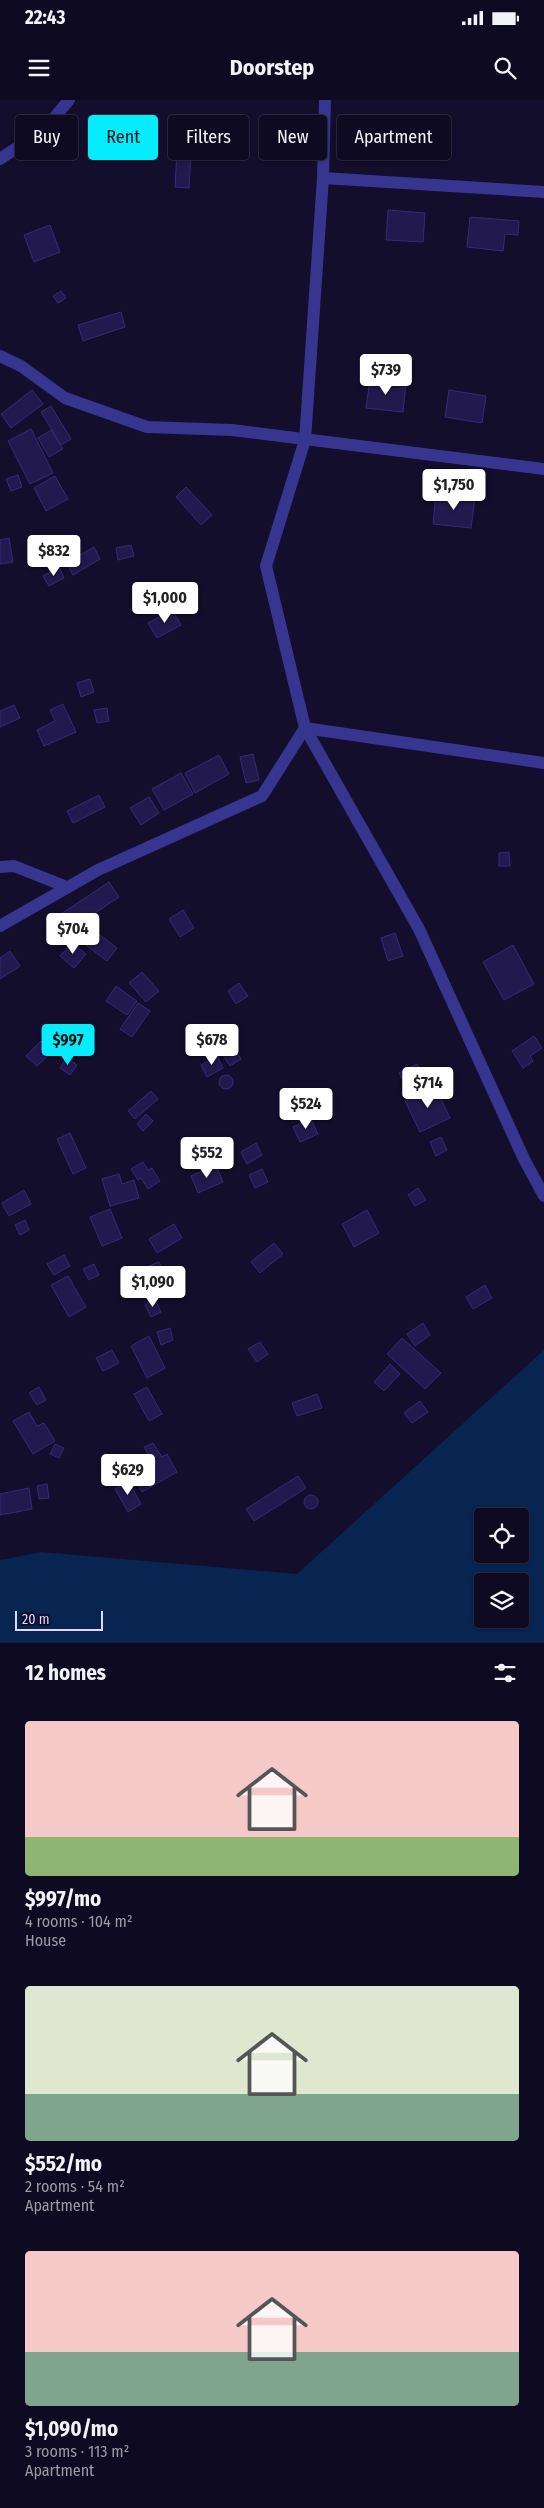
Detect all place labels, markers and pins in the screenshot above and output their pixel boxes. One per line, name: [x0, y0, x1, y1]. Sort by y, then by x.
pin: $739: [356, 354, 416, 396]
pin: $1,750: [413, 468, 495, 511]
pin: $832: [24, 534, 84, 577]
pin: $1,000: [124, 582, 206, 624]
pin: $704: [43, 912, 103, 955]
pin: $997: [38, 1024, 98, 1066]
pin: $678: [182, 1024, 242, 1066]
pin: $714: [398, 1066, 458, 1109]
pin: $524: [276, 1088, 336, 1130]
pin: $552: [177, 1136, 237, 1179]
pin: $1,090: [112, 1266, 194, 1308]
pin: $629: [98, 1454, 158, 1496]

